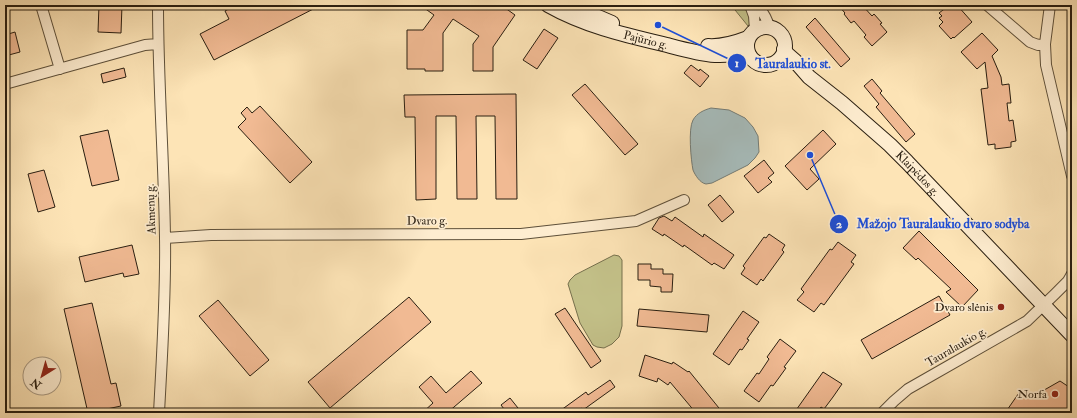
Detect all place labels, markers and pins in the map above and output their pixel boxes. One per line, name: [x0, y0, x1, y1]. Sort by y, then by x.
callout: Tauralaukio st.: [727, 51, 839, 76]
callout: Mažojo Tauralaukio dvaro sodyba: [829, 211, 1037, 236]
place label: Dvaro slėnis: [935, 300, 993, 315]
marker: Dvaro slėnis: [996, 302, 1006, 312]
place label: Norfa: [1017, 387, 1048, 402]
marker: Norfa: [1050, 389, 1060, 399]

